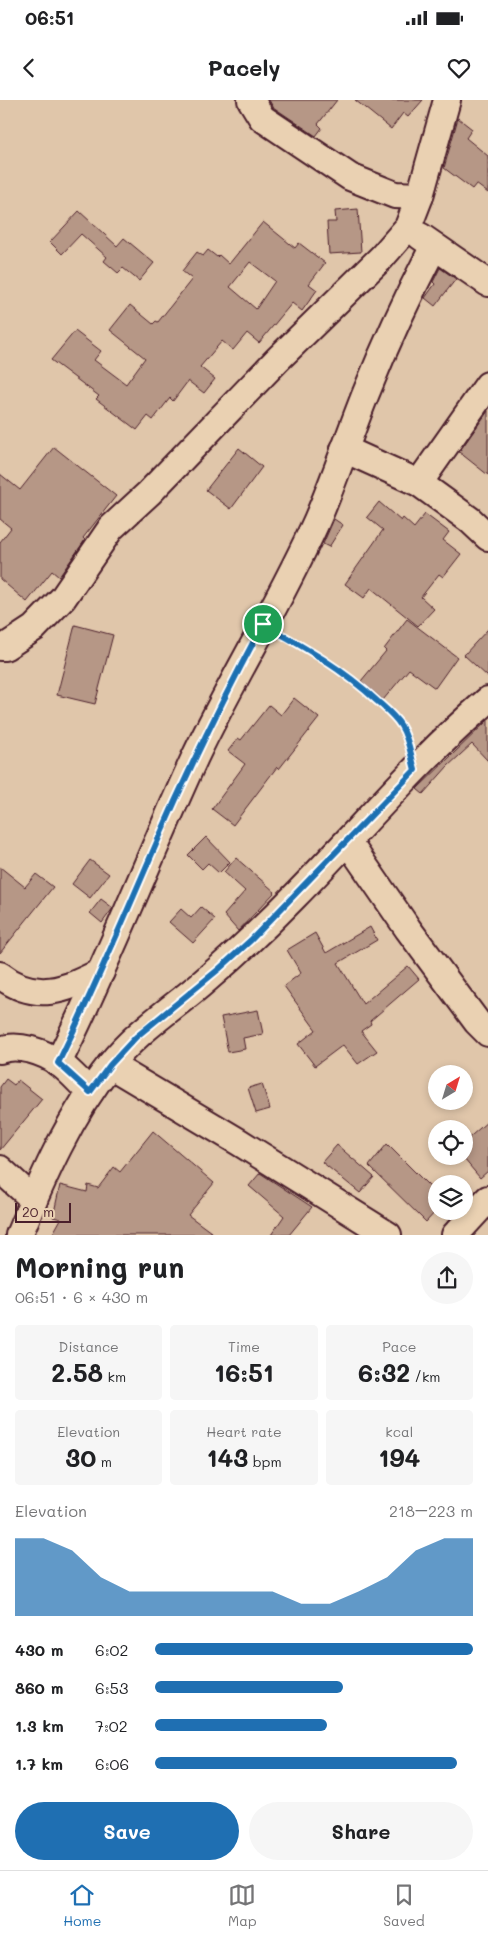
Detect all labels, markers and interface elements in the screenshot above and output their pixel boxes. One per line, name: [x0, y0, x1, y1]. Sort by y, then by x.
text: 06:51: [25, 5, 74, 30]
text: Pacely: [208, 53, 280, 82]
icon: back: [15, 54, 43, 82]
icon: heart: [445, 54, 473, 82]
pin: [242, 603, 284, 645]
icon: arrive: [249, 610, 277, 638]
north arrow: [428, 1065, 472, 1110]
map controls: [428, 1065, 473, 1220]
button: locate: [428, 1120, 473, 1165]
button: layers: [428, 1175, 473, 1220]
scale bar: [15, 1200, 71, 1223]
text: 20 m: [22, 1202, 54, 1221]
text: Morning run: [15, 1249, 184, 1285]
button: share: [421, 1252, 473, 1304]
text: 06:51 · 6 × 430 m: [15, 1286, 148, 1307]
text: Distance: [59, 1337, 119, 1356]
text: Time: [228, 1337, 260, 1356]
text: Pace: [382, 1337, 416, 1356]
text: 2.58: [51, 1356, 103, 1388]
text: 16:51: [214, 1356, 274, 1388]
text: 6:32: [358, 1356, 410, 1388]
text: km: [103, 1367, 126, 1386]
text: /km: [410, 1367, 441, 1386]
text: Elevation: [57, 1422, 120, 1441]
text: Heart rate: [206, 1422, 282, 1441]
text: kcal: [385, 1422, 413, 1441]
text: 30: [65, 1441, 96, 1473]
text: 143: [206, 1441, 248, 1473]
text: 194: [378, 1441, 420, 1473]
text: m: [96, 1452, 112, 1471]
text: bpm: [248, 1452, 282, 1471]
text: Elevation: [15, 1500, 87, 1521]
text: 218–223 m: [389, 1500, 473, 1521]
text: 430 m: [15, 1639, 64, 1660]
text: 6:02: [95, 1639, 128, 1660]
text: 860 m: [15, 1677, 63, 1698]
text: 6:53: [95, 1677, 128, 1698]
text: 1.3 km: [15, 1715, 64, 1736]
text: 7:02: [95, 1715, 128, 1736]
text: 1.7 km: [15, 1753, 63, 1774]
text: 6:06: [95, 1753, 129, 1774]
button: Save: [15, 1802, 239, 1860]
button: Share: [249, 1802, 473, 1860]
tab: Home: [63, 1881, 101, 1930]
tab: Map: [228, 1881, 257, 1930]
tab: Saved: [383, 1881, 425, 1930]

